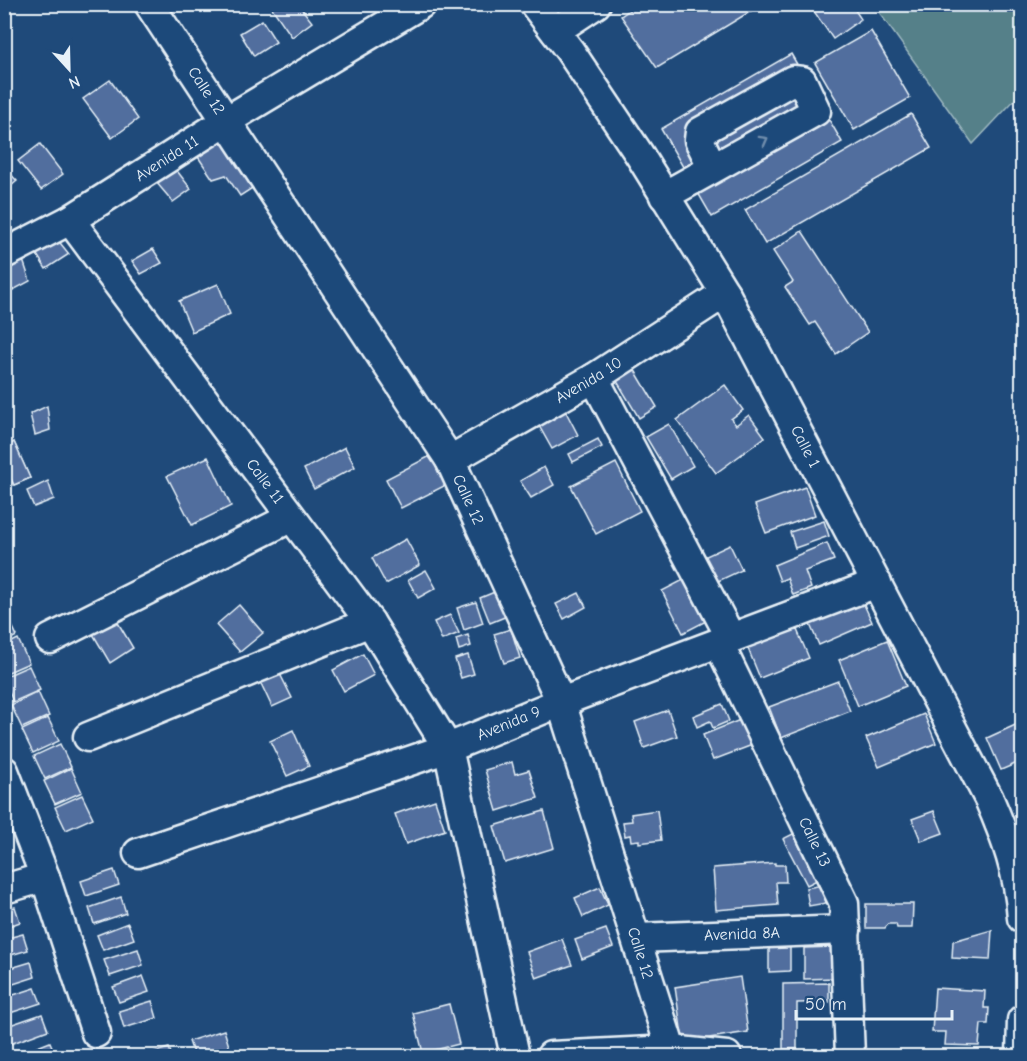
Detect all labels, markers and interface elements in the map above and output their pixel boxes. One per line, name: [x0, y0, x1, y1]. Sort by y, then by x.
north arrow: [39, 39, 99, 99]
street label: Calle 12: [184, 64, 228, 118]
text: N: [66, 72, 82, 92]
street label: Avenida 11: [132, 132, 202, 185]
one-way arrow: [758, 136, 769, 147]
street label: Avenida 10: [552, 353, 625, 407]
street label: Calle 1: [787, 423, 824, 471]
street label: Calle 11: [242, 455, 288, 507]
street label: Calle 12: [449, 472, 487, 528]
street label: Avenida 9: [475, 702, 543, 744]
street label: Calle 13: [795, 814, 834, 870]
street label: Avenida 8A: [704, 924, 780, 944]
street label: Calle 12: [624, 925, 657, 981]
scale bar: [796, 983, 952, 1021]
text: 50 m: [805, 994, 847, 1015]

